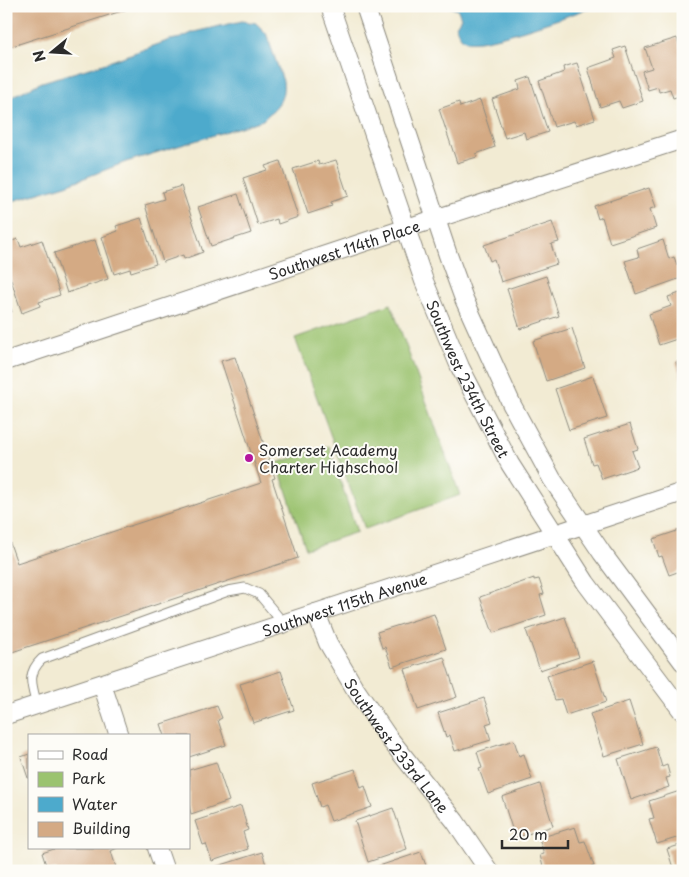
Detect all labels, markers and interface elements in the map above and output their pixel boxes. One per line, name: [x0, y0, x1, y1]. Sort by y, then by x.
north arrow: [28, 28, 78, 78]
text: N: [27, 48, 51, 65]
street label: Southwest 114th Place: [265, 213, 423, 285]
street label: Southwest 234th Street: [422, 296, 516, 461]
place label: Somerset Academy Charter Highschool: [259, 438, 398, 478]
marker: Somerset Academy Charter Highschool: [243, 452, 255, 464]
street label: Southwest 115th Avenue: [259, 566, 429, 641]
street label: Southwest 233rd Lane: [340, 673, 455, 817]
legend: [28, 734, 190, 850]
text: Road: [72, 742, 108, 765]
text: Park: [72, 766, 106, 789]
text: Water: [72, 792, 117, 815]
text: Building: [72, 816, 131, 839]
scale bar: [502, 817, 568, 849]
text: 20 m: [509, 822, 548, 845]

